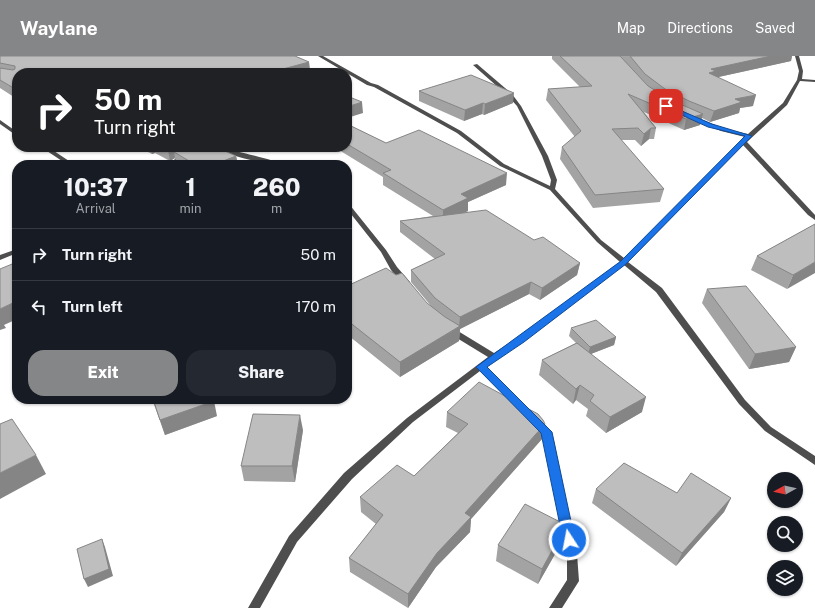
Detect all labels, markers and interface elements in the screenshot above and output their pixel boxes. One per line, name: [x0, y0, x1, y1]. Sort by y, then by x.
text: Waylane: [20, 17, 98, 39]
text: Map: [617, 20, 645, 36]
text: Directions: [667, 20, 733, 36]
text: Saved: [755, 20, 795, 36]
text: 50 m: [94, 83, 162, 116]
icon: right: [28, 84, 80, 136]
pin: [649, 89, 683, 123]
icon: arrive: [655, 95, 677, 117]
text: Turn right: [94, 117, 176, 138]
text: 10:37: [63, 173, 128, 201]
text: 1: [185, 173, 196, 201]
text: 260: [253, 173, 301, 201]
text: Arrival: [76, 201, 116, 216]
text: min: [179, 201, 201, 216]
text: m: [271, 201, 282, 216]
icon: right: [28, 244, 50, 266]
text: Turn right: [62, 246, 132, 263]
text: 50 m: [301, 246, 336, 263]
icon: left: [28, 296, 50, 318]
text: Turn left: [62, 298, 123, 315]
text: 170 m: [295, 298, 336, 315]
button: Exit: [28, 350, 178, 396]
button: Share: [186, 350, 336, 396]
north arrow: [767, 472, 803, 508]
map controls: [767, 472, 803, 596]
button: search: [767, 516, 803, 552]
position arrow: [548, 519, 590, 561]
button: layers: [767, 560, 803, 596]

